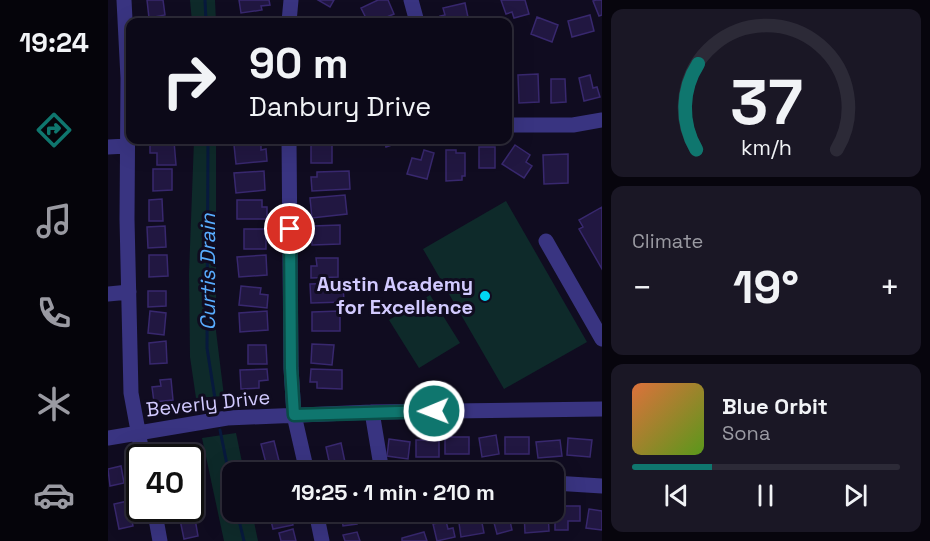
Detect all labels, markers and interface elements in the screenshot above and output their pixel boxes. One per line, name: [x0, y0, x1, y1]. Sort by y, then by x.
text: 19:24: [19, 25, 89, 60]
text: 90 m: [249, 37, 349, 90]
icon: right: [150, 42, 228, 120]
text: 37: [730, 63, 802, 142]
text: Danbury Drive: [249, 89, 431, 124]
icon: directions: [33, 109, 75, 151]
text: km/h: [740, 135, 792, 162]
icon: music: [33, 200, 75, 242]
pin: [264, 203, 315, 254]
water label: Curtis Drain: [194, 212, 221, 331]
icon: arrive: [273, 212, 306, 245]
text: Climate: [632, 228, 703, 254]
text: 19°: [733, 259, 799, 316]
text: −: [632, 267, 652, 309]
text: +: [880, 267, 900, 309]
place label: Austin Academy for Excellence: [317, 271, 473, 320]
marker: Austin Academy for Excellence: [478, 289, 492, 303]
icon: phone: [33, 292, 75, 334]
position arrow: [402, 379, 466, 443]
icon: climate: [33, 383, 75, 425]
street label: Beverly Drive: [145, 384, 271, 422]
text: Blue Orbit: [722, 392, 828, 420]
text: Sona: [722, 420, 770, 446]
speed limit sign: 40: [126, 444, 204, 522]
icon: car: [33, 474, 75, 516]
text: 19:25 · 1 min · 210 m: [291, 478, 495, 506]
icon: previous: [660, 479, 693, 512]
icon: pause: [749, 479, 782, 512]
icon: next: [839, 479, 872, 512]

